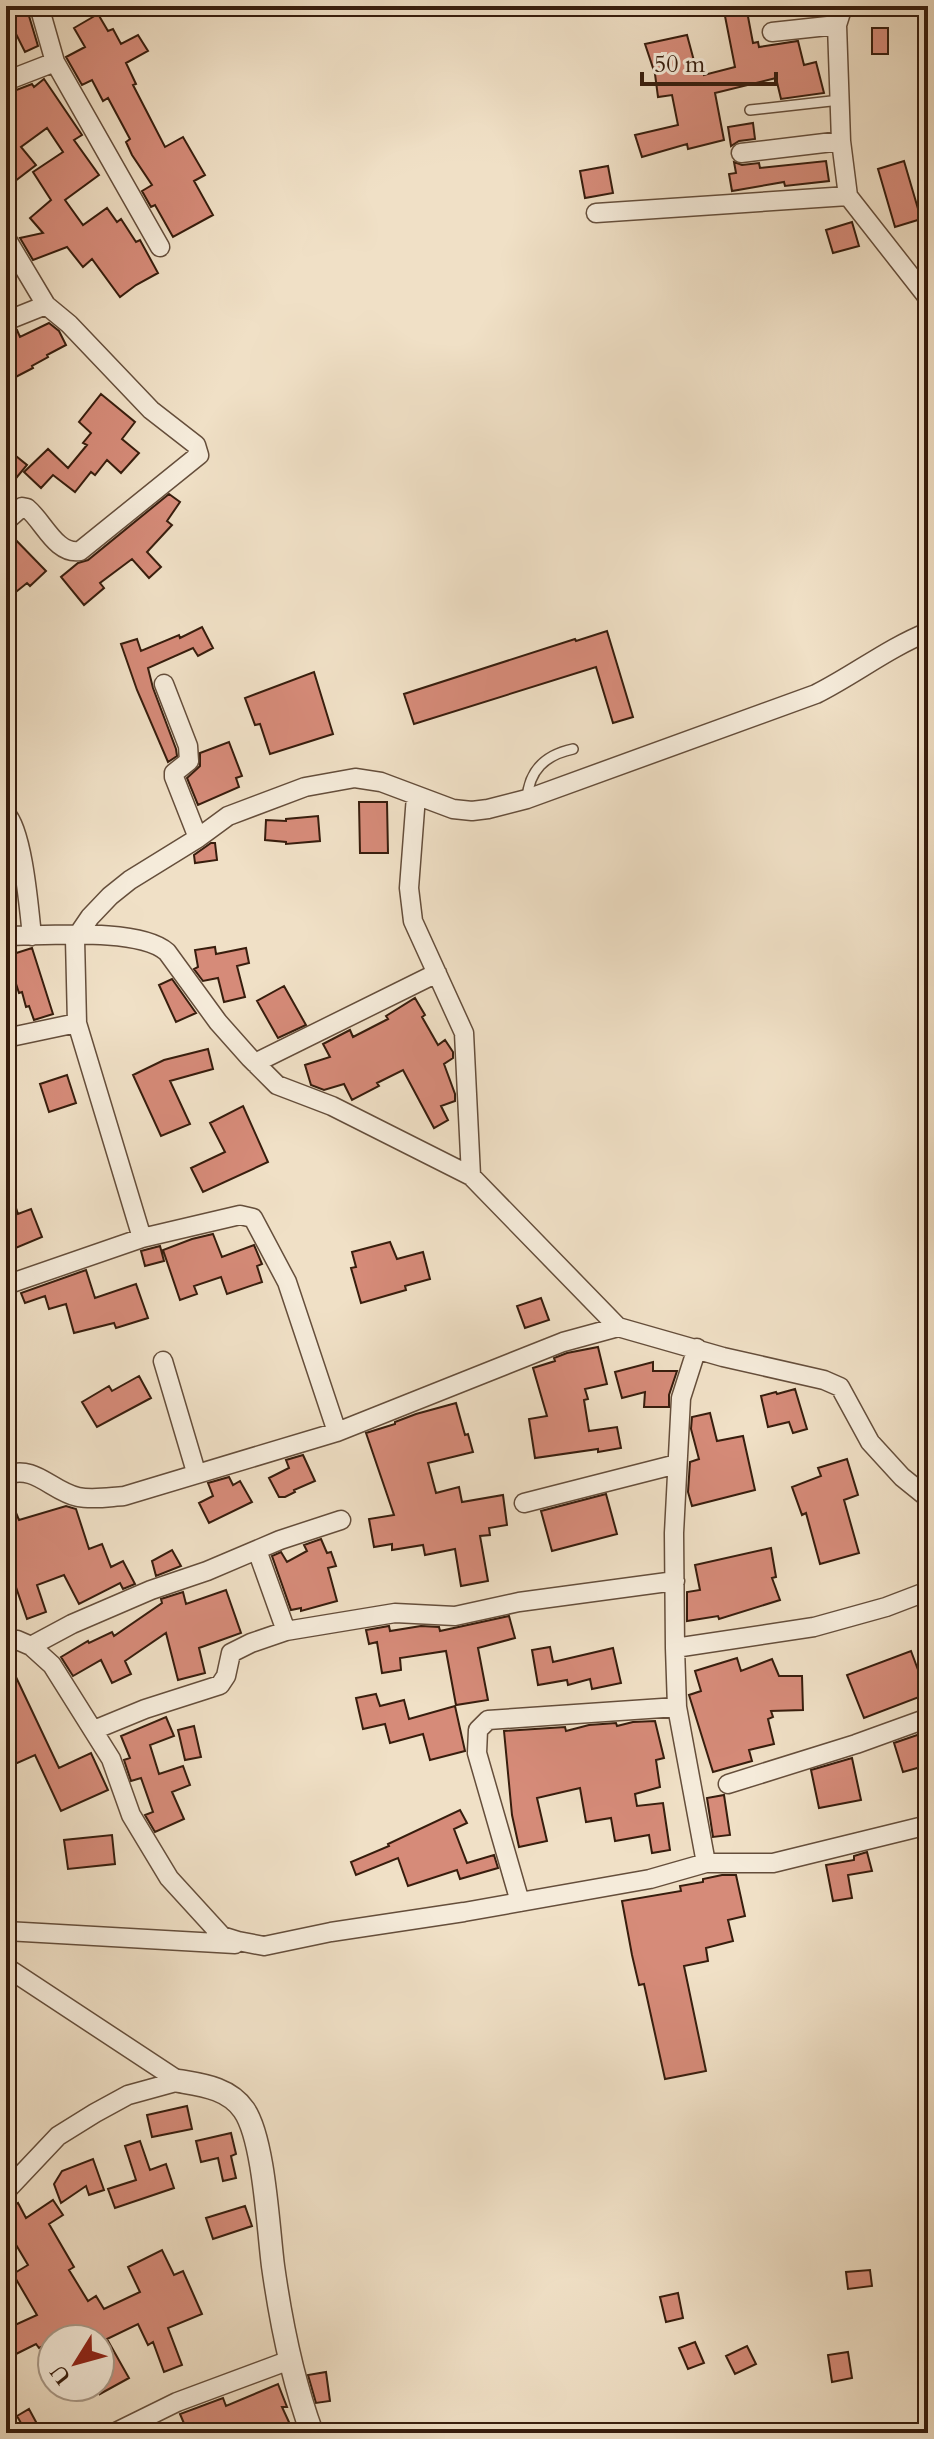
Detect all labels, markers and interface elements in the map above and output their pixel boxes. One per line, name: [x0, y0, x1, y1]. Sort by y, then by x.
scale bar: [642, 36, 776, 86]
text: 50 m: [654, 48, 706, 81]
north arrow: [36, 2323, 116, 2403]
text: U: [43, 2358, 78, 2391]

